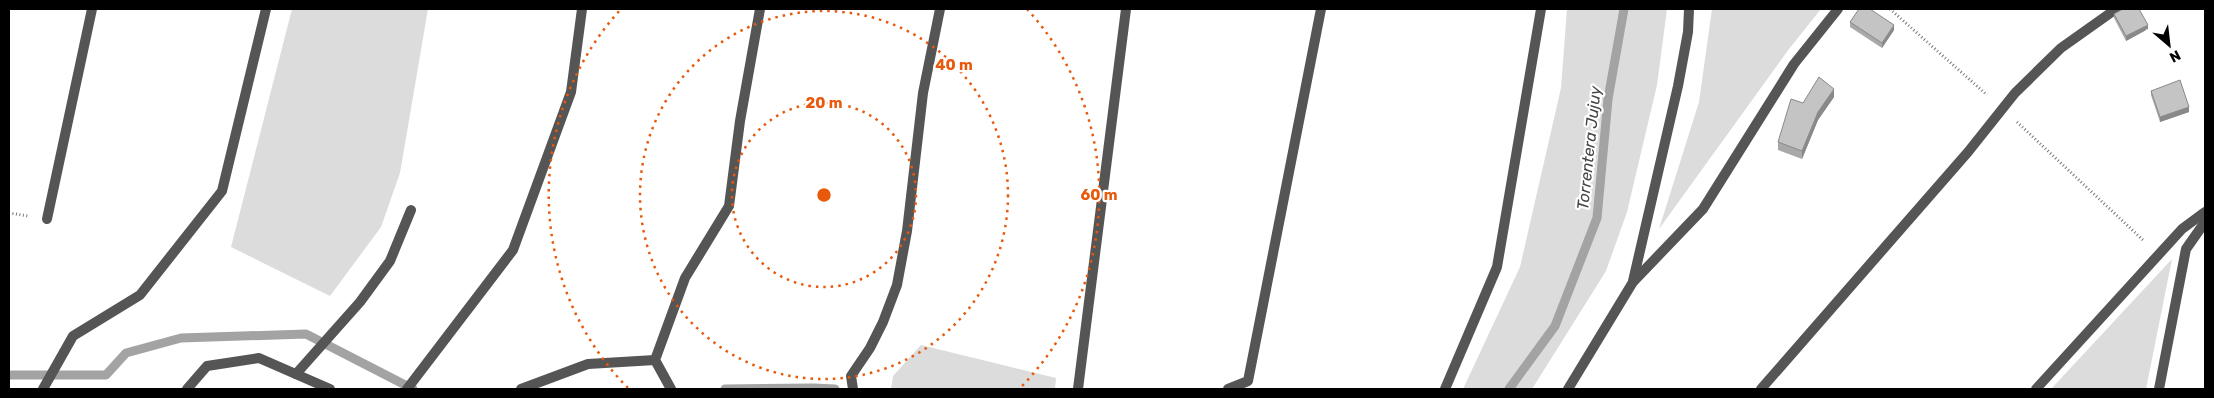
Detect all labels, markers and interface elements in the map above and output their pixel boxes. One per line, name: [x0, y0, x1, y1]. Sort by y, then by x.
north arrow: [2144, 20, 2194, 70]
text: N: [2166, 46, 2183, 66]
text: 40 m: [935, 56, 973, 74]
water label: Torrentera Jujuy: [1573, 84, 1605, 211]
text: 20 m: [806, 94, 842, 112]
centre of rings: [815, 186, 833, 204]
text: 60 m: [1081, 186, 1117, 204]

